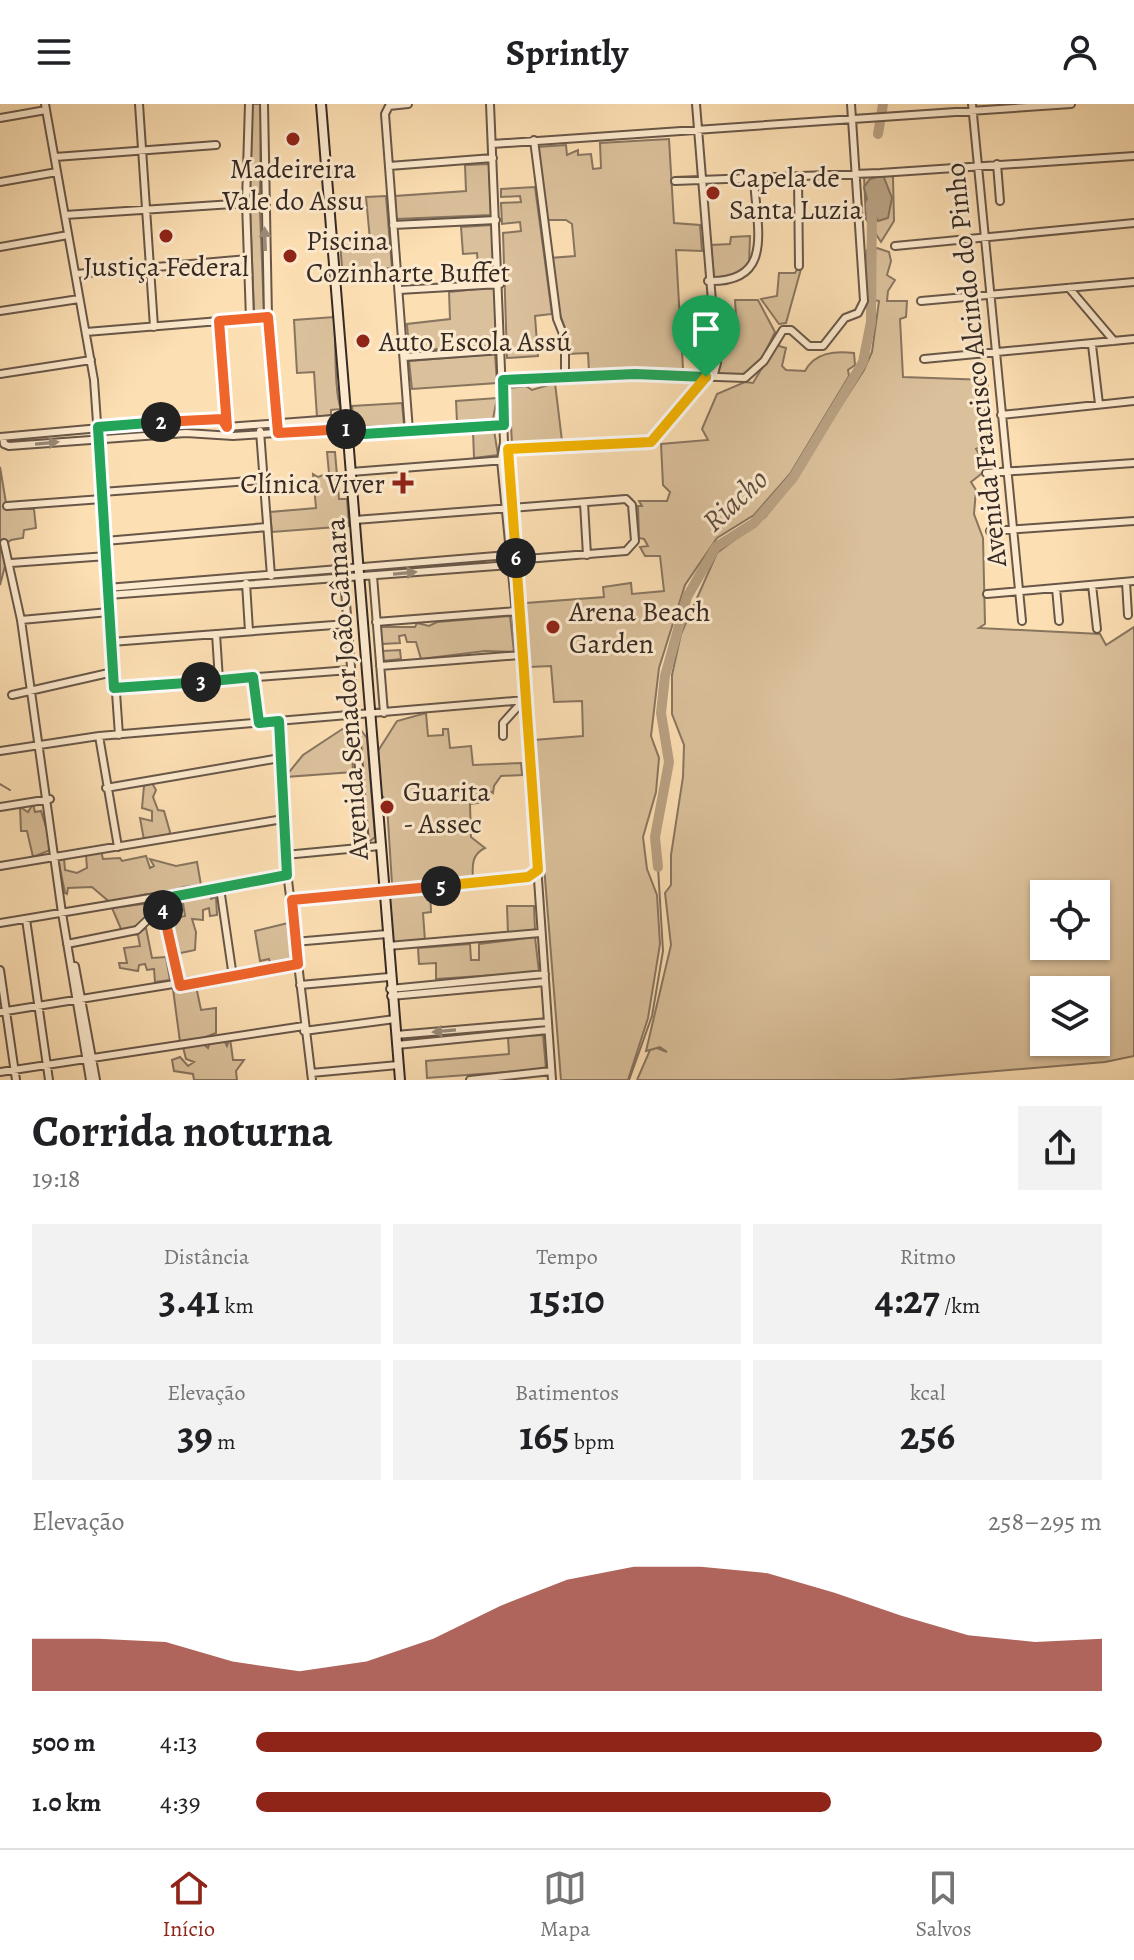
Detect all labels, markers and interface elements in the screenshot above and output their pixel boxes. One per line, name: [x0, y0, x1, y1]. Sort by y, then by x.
text: Sprintly: [506, 28, 628, 77]
icon: menu: [32, 30, 76, 74]
icon: person: [1058, 30, 1102, 74]
marker: Madeireira Vale do Assu: [284, 130, 302, 148]
place label: Madeireira Vale do Assu: [221, 150, 365, 220]
place label: Capela de Santa Luzia: [729, 159, 863, 229]
street label: Avenida Francisco Alcindo do Pinho: [936, 161, 1016, 570]
marker: Capela de Santa Luzia: [704, 184, 722, 202]
place label: Piscina Cozinharte Buffet: [306, 222, 510, 292]
one-way arrow: [259, 226, 272, 251]
marker: Justiça Federal: [157, 227, 175, 245]
marker: Piscina Cozinharte Buffet: [281, 247, 299, 265]
place label: Justiça Federal: [83, 248, 249, 286]
pin: [672, 295, 740, 377]
icon: arrive: [684, 307, 728, 351]
place label: Auto Escola Assú: [378, 323, 572, 361]
marker: Auto Escola Assú: [354, 332, 372, 350]
pin: 2: [141, 402, 181, 442]
text: 2: [156, 407, 166, 437]
pin: 1: [326, 409, 366, 449]
text: 1: [342, 414, 350, 444]
one-way arrow: [35, 436, 60, 449]
water label: Riacho: [693, 459, 777, 541]
place label: Clínica Viver: [240, 465, 385, 503]
marker: Clínica Viver: [392, 472, 414, 494]
street label: Avenida Senador João Câmara: [316, 517, 378, 862]
pin: 6: [496, 538, 536, 578]
text: 6: [511, 543, 521, 573]
one-way arrow: [393, 567, 418, 580]
place label: Arena Beach Garden: [568, 593, 711, 663]
marker: Arena Beach Garden: [544, 618, 562, 636]
pin: 3: [181, 662, 221, 702]
text: 3: [196, 667, 206, 697]
place label: Guarita - Assec: [403, 773, 490, 843]
marker: Guarita - Assec: [378, 798, 396, 816]
pin: 5: [421, 866, 461, 906]
text: 5: [436, 871, 446, 901]
map controls: [1030, 880, 1110, 1056]
button: locate: [1030, 880, 1110, 960]
pin: 4: [143, 890, 183, 930]
text: 4: [158, 895, 168, 925]
button: layers: [1030, 976, 1110, 1056]
one-way arrow: [431, 1025, 456, 1038]
text: Corrida noturna: [32, 1101, 333, 1161]
button: share: [1018, 1106, 1102, 1190]
text: 19:18: [32, 1161, 80, 1196]
text: Distância: [163, 1242, 249, 1272]
text: Tempo: [536, 1242, 598, 1272]
text: Ritmo: [900, 1242, 956, 1272]
text: 3.41: [159, 1272, 220, 1327]
text: 15:10: [529, 1272, 605, 1327]
text: 4:27: [875, 1272, 940, 1327]
text: km: [220, 1291, 254, 1321]
text: /km: [940, 1291, 980, 1321]
text: Elevação: [167, 1378, 245, 1408]
text: Batimentos: [515, 1378, 619, 1408]
text: kcal: [910, 1378, 945, 1408]
text: 39: [177, 1408, 213, 1463]
text: 165: [519, 1408, 569, 1463]
text: 256: [900, 1408, 955, 1463]
text: m: [213, 1427, 236, 1457]
text: bpm: [569, 1427, 615, 1457]
text: Elevação: [32, 1504, 124, 1539]
text: 258–295 m: [988, 1504, 1102, 1539]
text: 500 m: [32, 1725, 96, 1760]
text: 4:13: [160, 1725, 198, 1760]
text: 1.0 km: [32, 1785, 101, 1820]
text: 4:39: [160, 1785, 201, 1820]
tab: Início: [162, 1866, 215, 1944]
tab: Mapa: [540, 1866, 590, 1944]
tab: Salvos: [915, 1866, 972, 1944]

